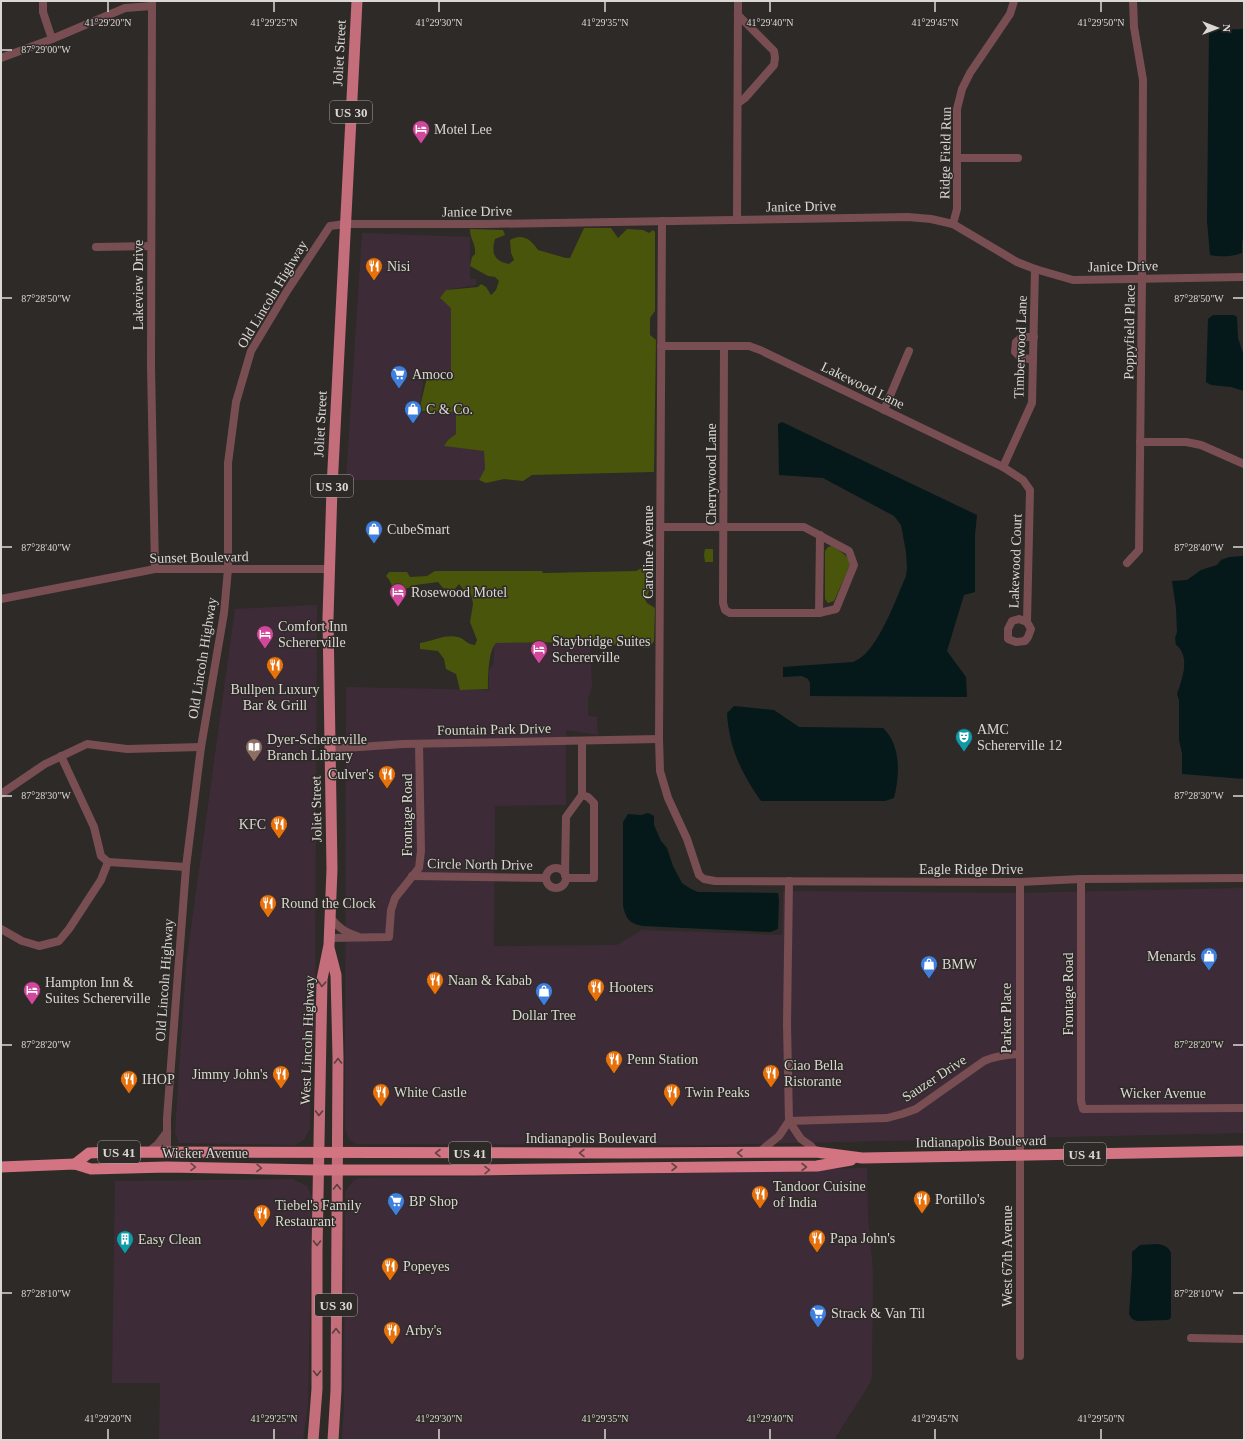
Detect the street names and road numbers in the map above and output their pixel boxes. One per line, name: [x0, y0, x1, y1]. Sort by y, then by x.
street label: Joliet Street: [330, 19, 349, 87]
road number: US 30: [330, 101, 372, 123]
street label: Ridge Field Run: [937, 107, 954, 199]
street label: Janice Drive: [766, 198, 836, 215]
street label: Janice Drive: [442, 203, 512, 220]
street label: Old Lincoln Highway: [234, 238, 310, 351]
street label: Lakeview Drive: [131, 240, 146, 330]
street label: Janice Drive: [1088, 258, 1158, 275]
street label: Poppyfield Place: [1121, 284, 1138, 380]
street label: Timberwood Lane: [1011, 295, 1030, 399]
street label: Lakewood Lane: [819, 359, 907, 412]
street label: Joliet Street: [311, 390, 330, 458]
street label: Cherrywood Lane: [704, 423, 719, 525]
road number: US 30: [311, 475, 353, 497]
street label: Caroline Avenue: [641, 505, 656, 599]
street label: Lakewood Court: [1006, 513, 1025, 608]
street label: Sunset Boulevard: [149, 549, 249, 566]
street label: Old Lincoln Highway: [185, 596, 220, 720]
street label: Fountain Park Drive: [437, 721, 551, 738]
street label: Frontage Road: [400, 774, 415, 856]
street label: Joliet Street: [308, 776, 325, 842]
street label: Circle North Drive: [427, 856, 533, 873]
street label: Eagle Ridge Drive: [919, 862, 1023, 877]
street label: Old Lincoln Highway: [153, 918, 176, 1042]
street label: Frontage Road: [1061, 953, 1076, 1035]
street label: West Lincoln Highway: [298, 975, 317, 1105]
street label: Parker Place: [999, 983, 1014, 1053]
street label: Sauzer Drive: [899, 1052, 969, 1105]
street label: Wicker Avenue: [1120, 1086, 1206, 1101]
street label: Indianapolis Boulevard: [525, 1131, 657, 1146]
street label: Indianapolis Boulevard: [915, 1133, 1047, 1150]
road number: US 41: [98, 1141, 140, 1163]
road number: US 41: [449, 1142, 491, 1164]
road number: US 41: [1064, 1143, 1106, 1165]
street label: Wicker Avenue: [162, 1146, 248, 1161]
street label: West 67th Avenue: [1000, 1205, 1015, 1307]
road number: US 30: [315, 1294, 357, 1316]

